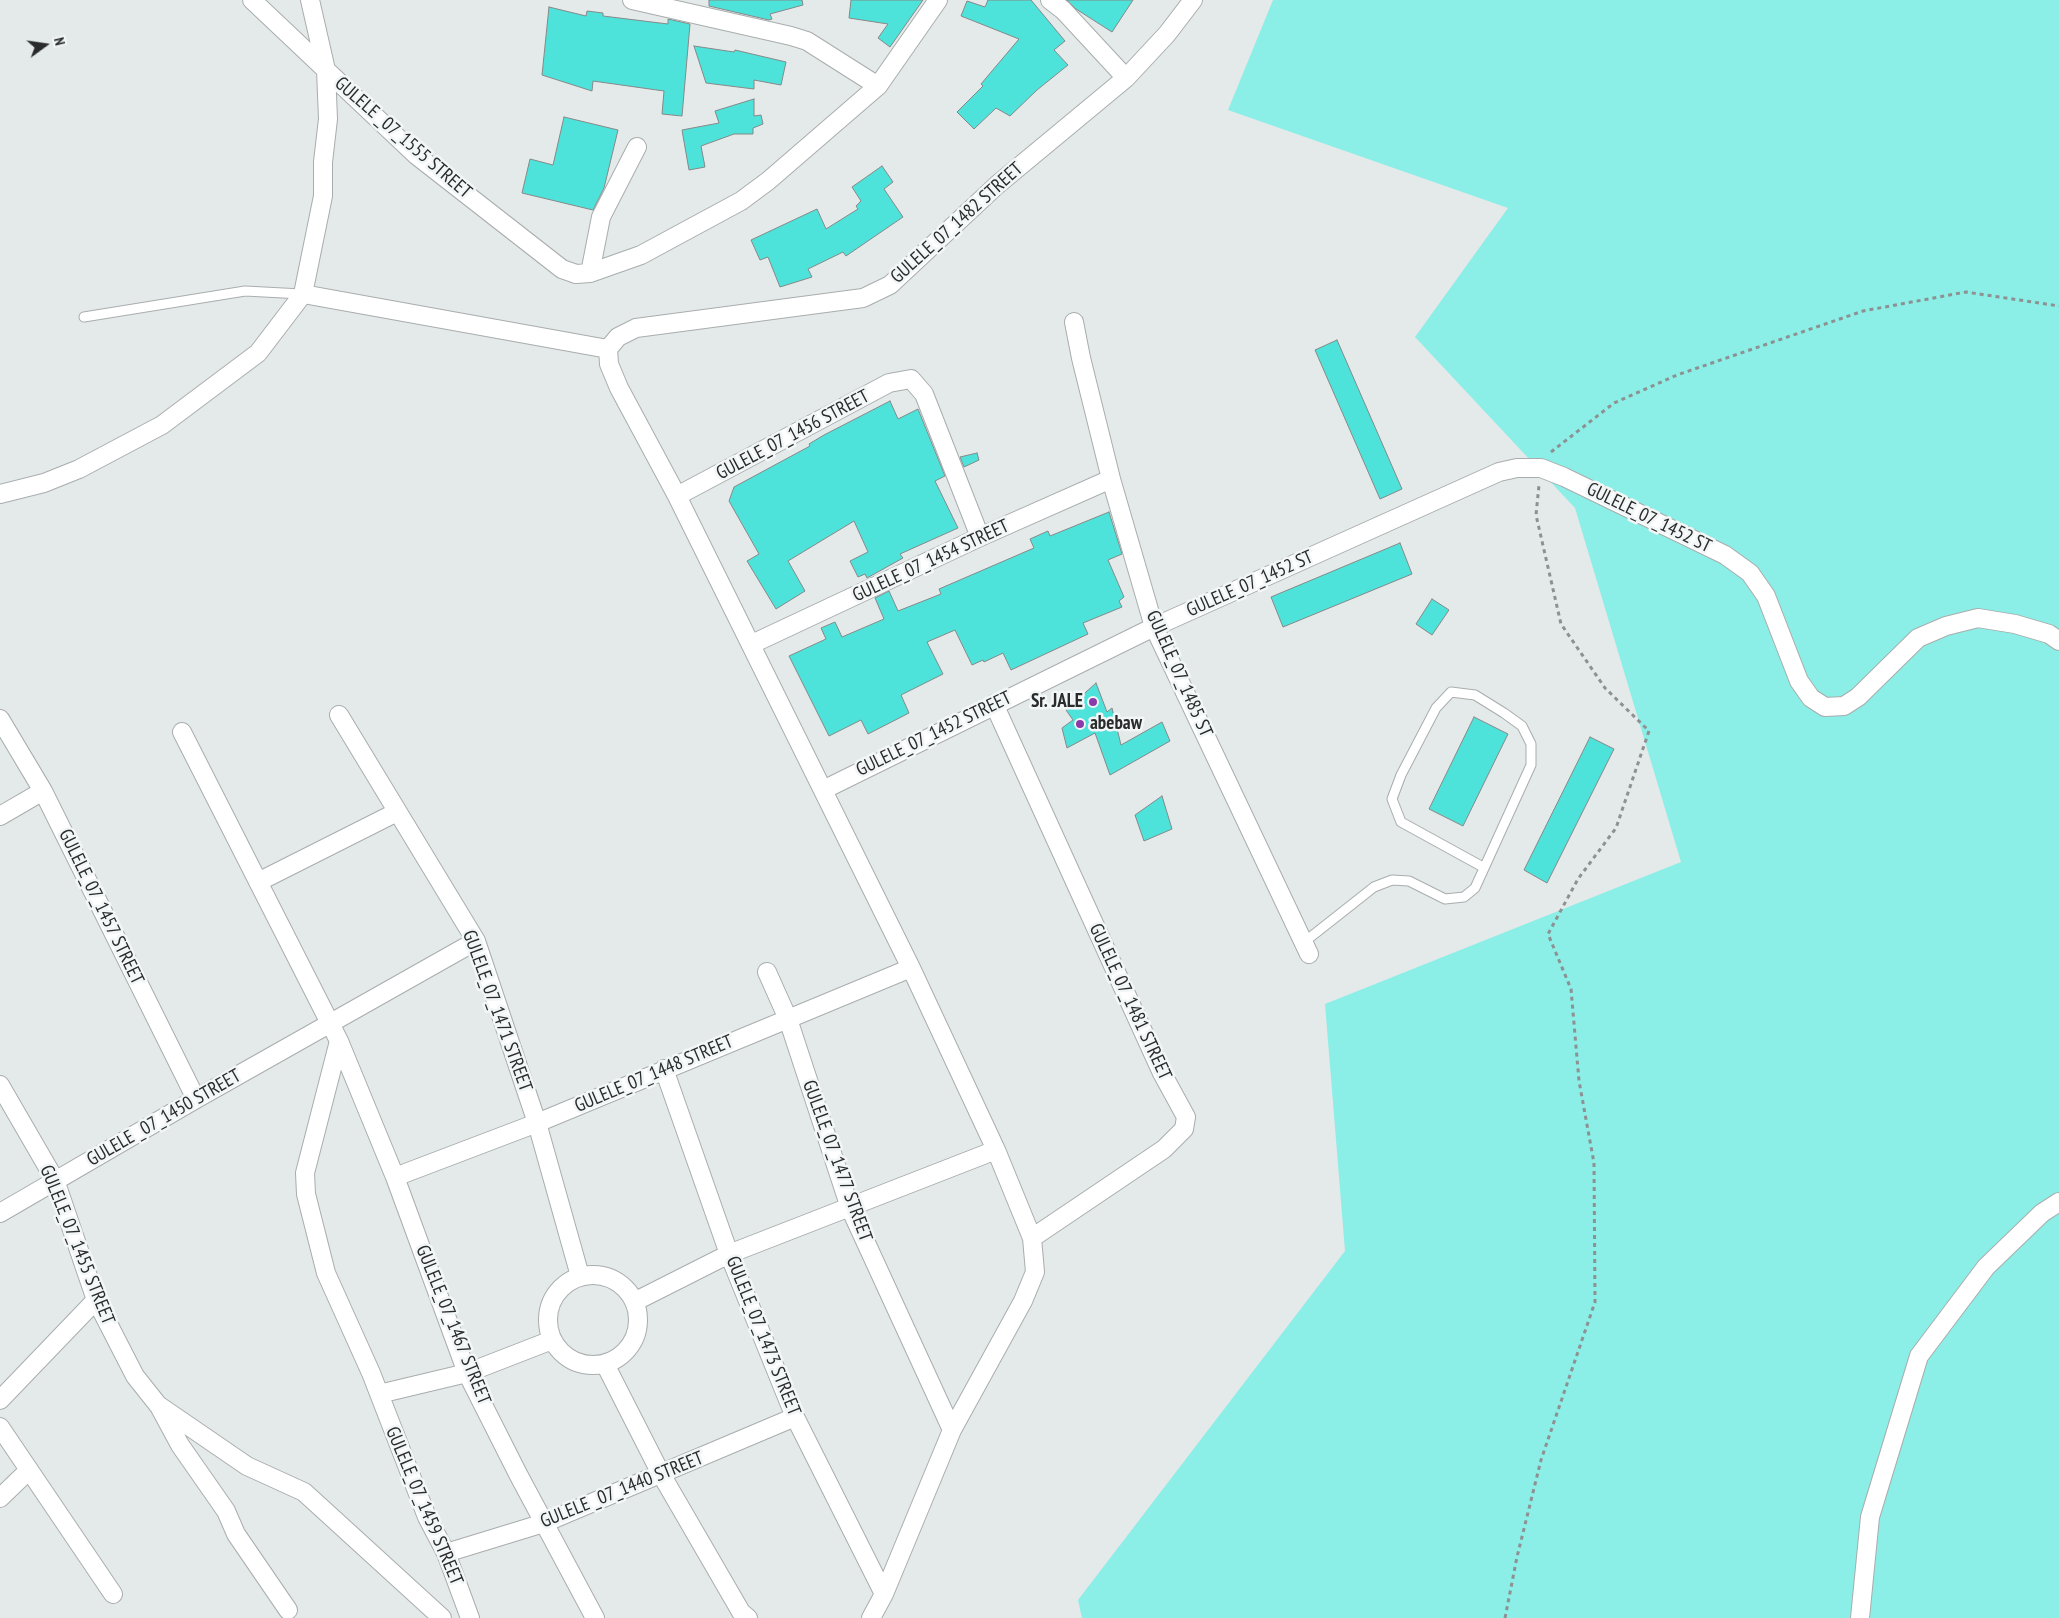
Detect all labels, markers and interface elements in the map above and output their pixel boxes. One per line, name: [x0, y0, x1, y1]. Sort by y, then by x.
north arrow: [20, 20, 70, 70]
text: N: [50, 36, 69, 47]
street label: GULELE _07_1555 STREET: [330, 72, 476, 204]
street label: GULELE_07_1482 STREET: [886, 158, 1028, 288]
street label: GULELE_07_1456 STREET: [713, 385, 873, 485]
street label: GULELE_07_1452 ST: [1583, 478, 1715, 558]
street label: GULELE_07_1454 STREET: [849, 515, 1013, 607]
street label: GULELE_07_1452 ST: [1183, 546, 1317, 622]
street label: GULELE_07_1485 ST: [1141, 607, 1217, 741]
street label: GULELE_07_1452 STREET: [853, 687, 1015, 781]
place label: Sr. JALE: [1031, 691, 1083, 713]
marker: Sr. JALE: [1087, 696, 1099, 708]
place label: abebaw: [1090, 713, 1142, 735]
marker: abebaw: [1074, 718, 1086, 730]
street label: GULELE_07_1457 STREET: [54, 826, 148, 988]
street label: GULELE_07_1481 STREET: [1084, 920, 1176, 1084]
street label: GULELE_07_1471 STREET: [457, 927, 537, 1095]
street label: GULELE_07_1448 STREET: [571, 1030, 737, 1118]
street label: GULELE _07_1450 STREET: [83, 1065, 245, 1171]
street label: GULELE_07_1477 STREET: [797, 1077, 877, 1245]
street label: GULELE_07_1455 STREET: [35, 1162, 119, 1328]
street label: GULELE_07_1467 STREET: [411, 1242, 495, 1408]
street label: GULELE_07_1473 STREET: [721, 1253, 805, 1419]
street label: GULELE_07_1459 STREET: [380, 1423, 468, 1589]
street label: GULELE _07_1440 STREET: [537, 1447, 707, 1533]

